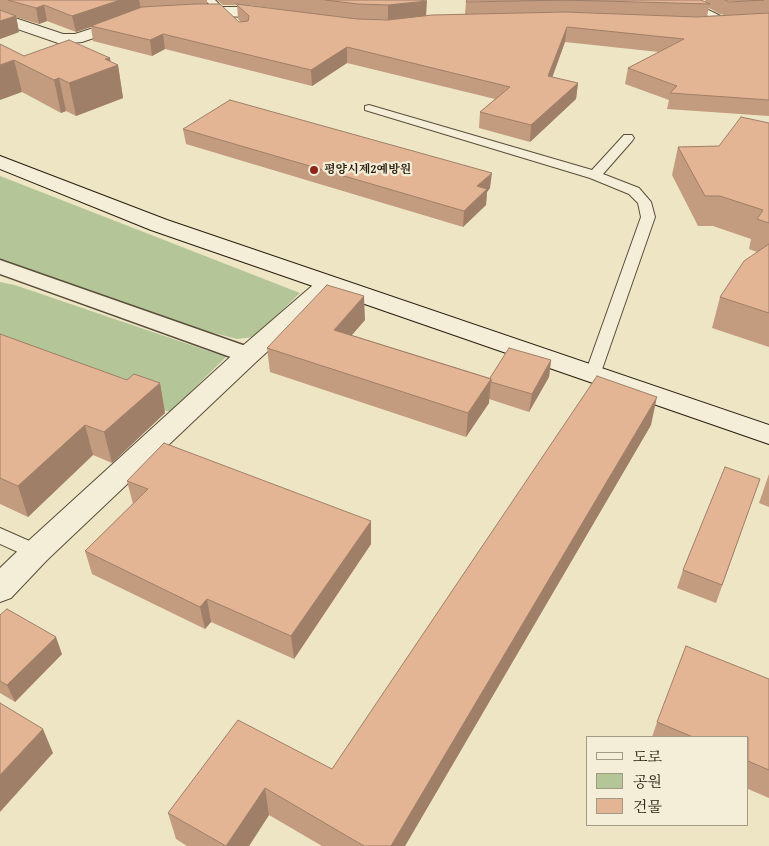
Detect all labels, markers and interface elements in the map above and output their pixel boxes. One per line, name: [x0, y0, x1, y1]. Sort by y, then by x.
place label: 평양시제2예방원: [324, 163, 411, 177]
marker: 평양시제2예방원: [308, 164, 320, 176]
legend: [586, 736, 749, 826]
text: 도로: [633, 746, 662, 767]
text: 공원: [633, 771, 662, 792]
text: 건물: [633, 796, 662, 817]

